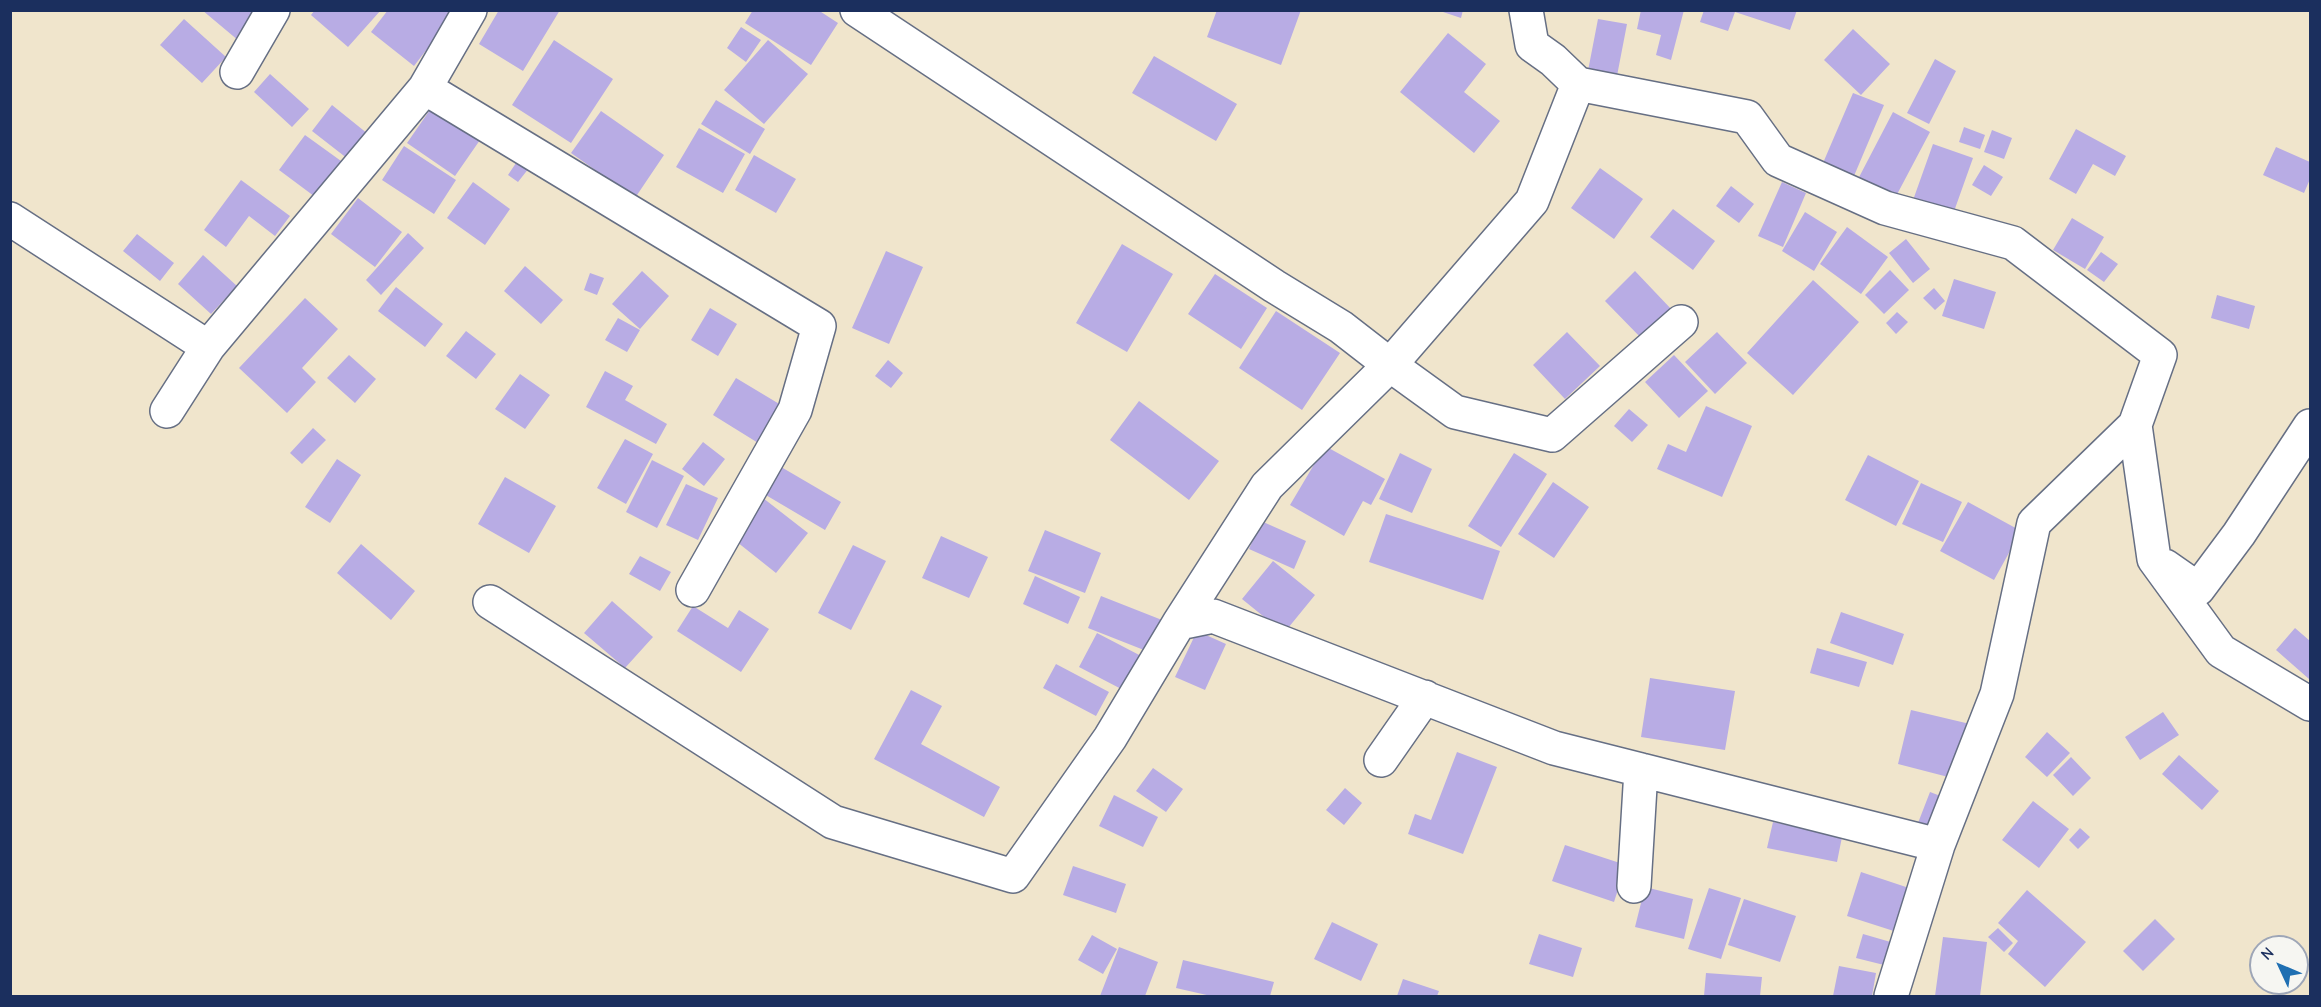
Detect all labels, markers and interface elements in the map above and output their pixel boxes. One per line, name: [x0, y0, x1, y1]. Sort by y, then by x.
north arrow: [2249, 935, 2309, 995]
text: N: [2257, 944, 2278, 964]

